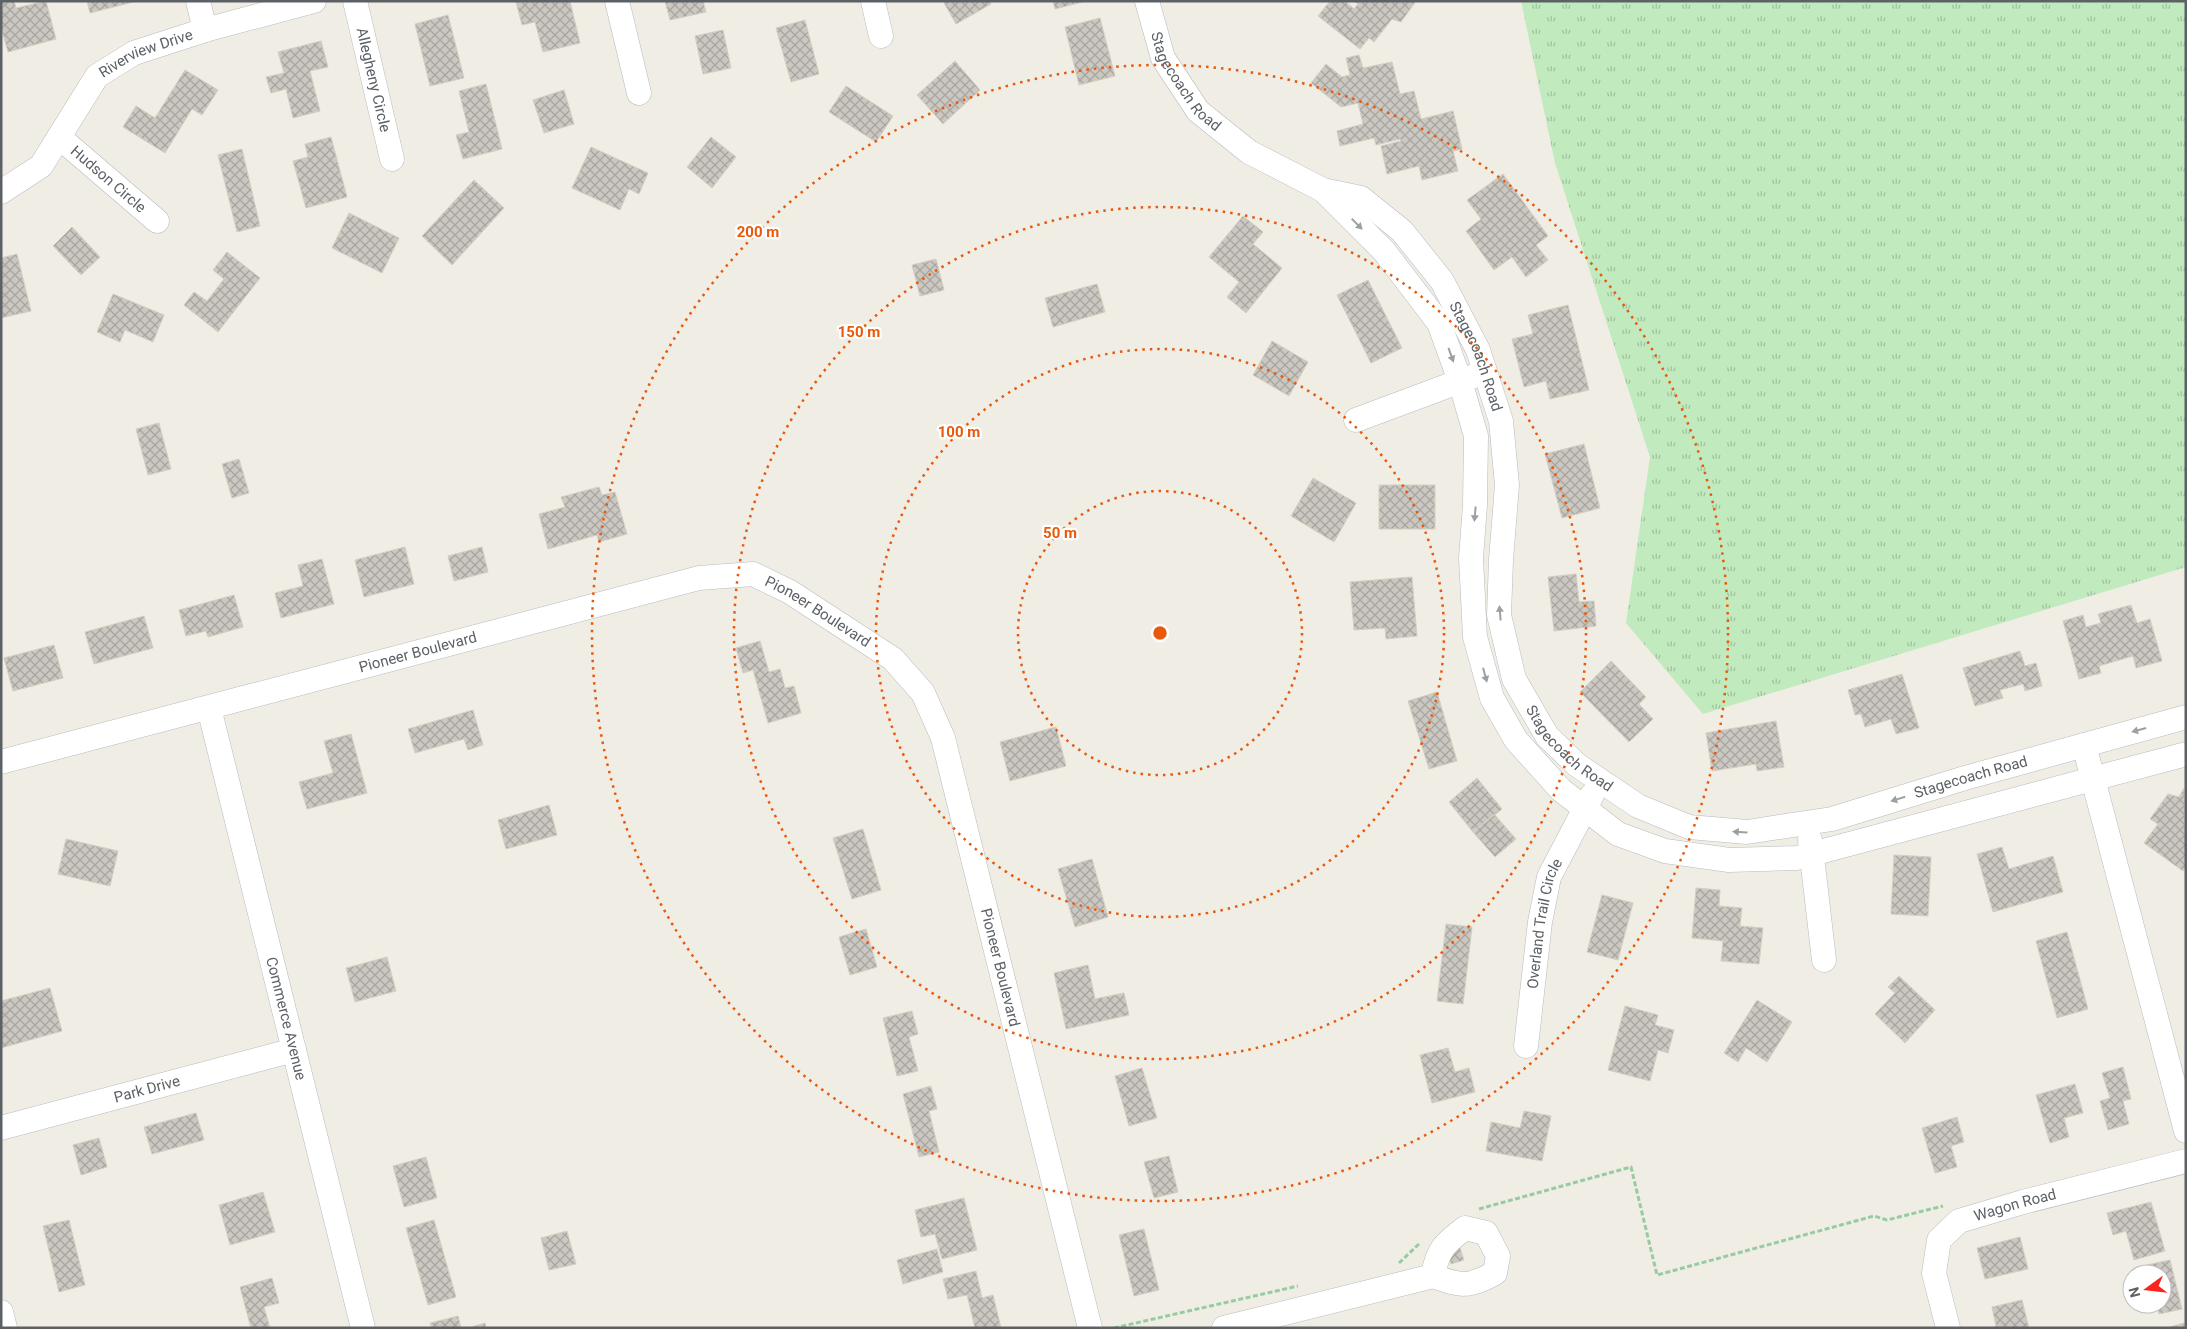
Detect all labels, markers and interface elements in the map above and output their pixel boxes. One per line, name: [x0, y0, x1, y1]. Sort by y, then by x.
street label: Riverview Drive: [96, 26, 195, 82]
street label: Allegheny Circle: [353, 26, 394, 134]
street label: Stagecoach Road: [1147, 30, 1225, 135]
street label: Hudson Circle: [67, 142, 150, 217]
one-way arrow: [1351, 218, 1363, 230]
text: 200 m: [737, 223, 779, 241]
street label: Stagecoach Road: [1445, 299, 1506, 414]
text: 150 m: [838, 323, 880, 341]
one-way arrow: [1447, 348, 1455, 363]
text: 100 m: [938, 423, 980, 441]
one-way arrow: [1470, 506, 1478, 522]
text: 50 m: [1043, 524, 1077, 542]
street label: Pioneer Boulevard: [762, 572, 874, 651]
one-way arrow: [1496, 605, 1504, 621]
centre of rings: [1151, 624, 1169, 642]
street label: Pioneer Boulevard: [357, 628, 479, 676]
one-way arrow: [1482, 667, 1490, 682]
street label: Stagecoach Road: [1522, 702, 1616, 796]
one-way arrow: [2131, 726, 2146, 734]
street label: Stagecoach Road: [1912, 752, 2030, 802]
one-way arrow: [1891, 795, 1906, 803]
one-way arrow: [1732, 827, 1748, 835]
street label: Overland Trail Circle: [1524, 855, 1566, 990]
street label: Pioneer Boulevard: [977, 906, 1024, 1028]
street label: Commerce Avenue: [262, 955, 310, 1082]
street label: Park Drive: [112, 1072, 182, 1107]
street label: Wagon Road: [1972, 1185, 2058, 1225]
north arrow: [2122, 1264, 2172, 1314]
text: N: [2125, 1286, 2143, 1299]

